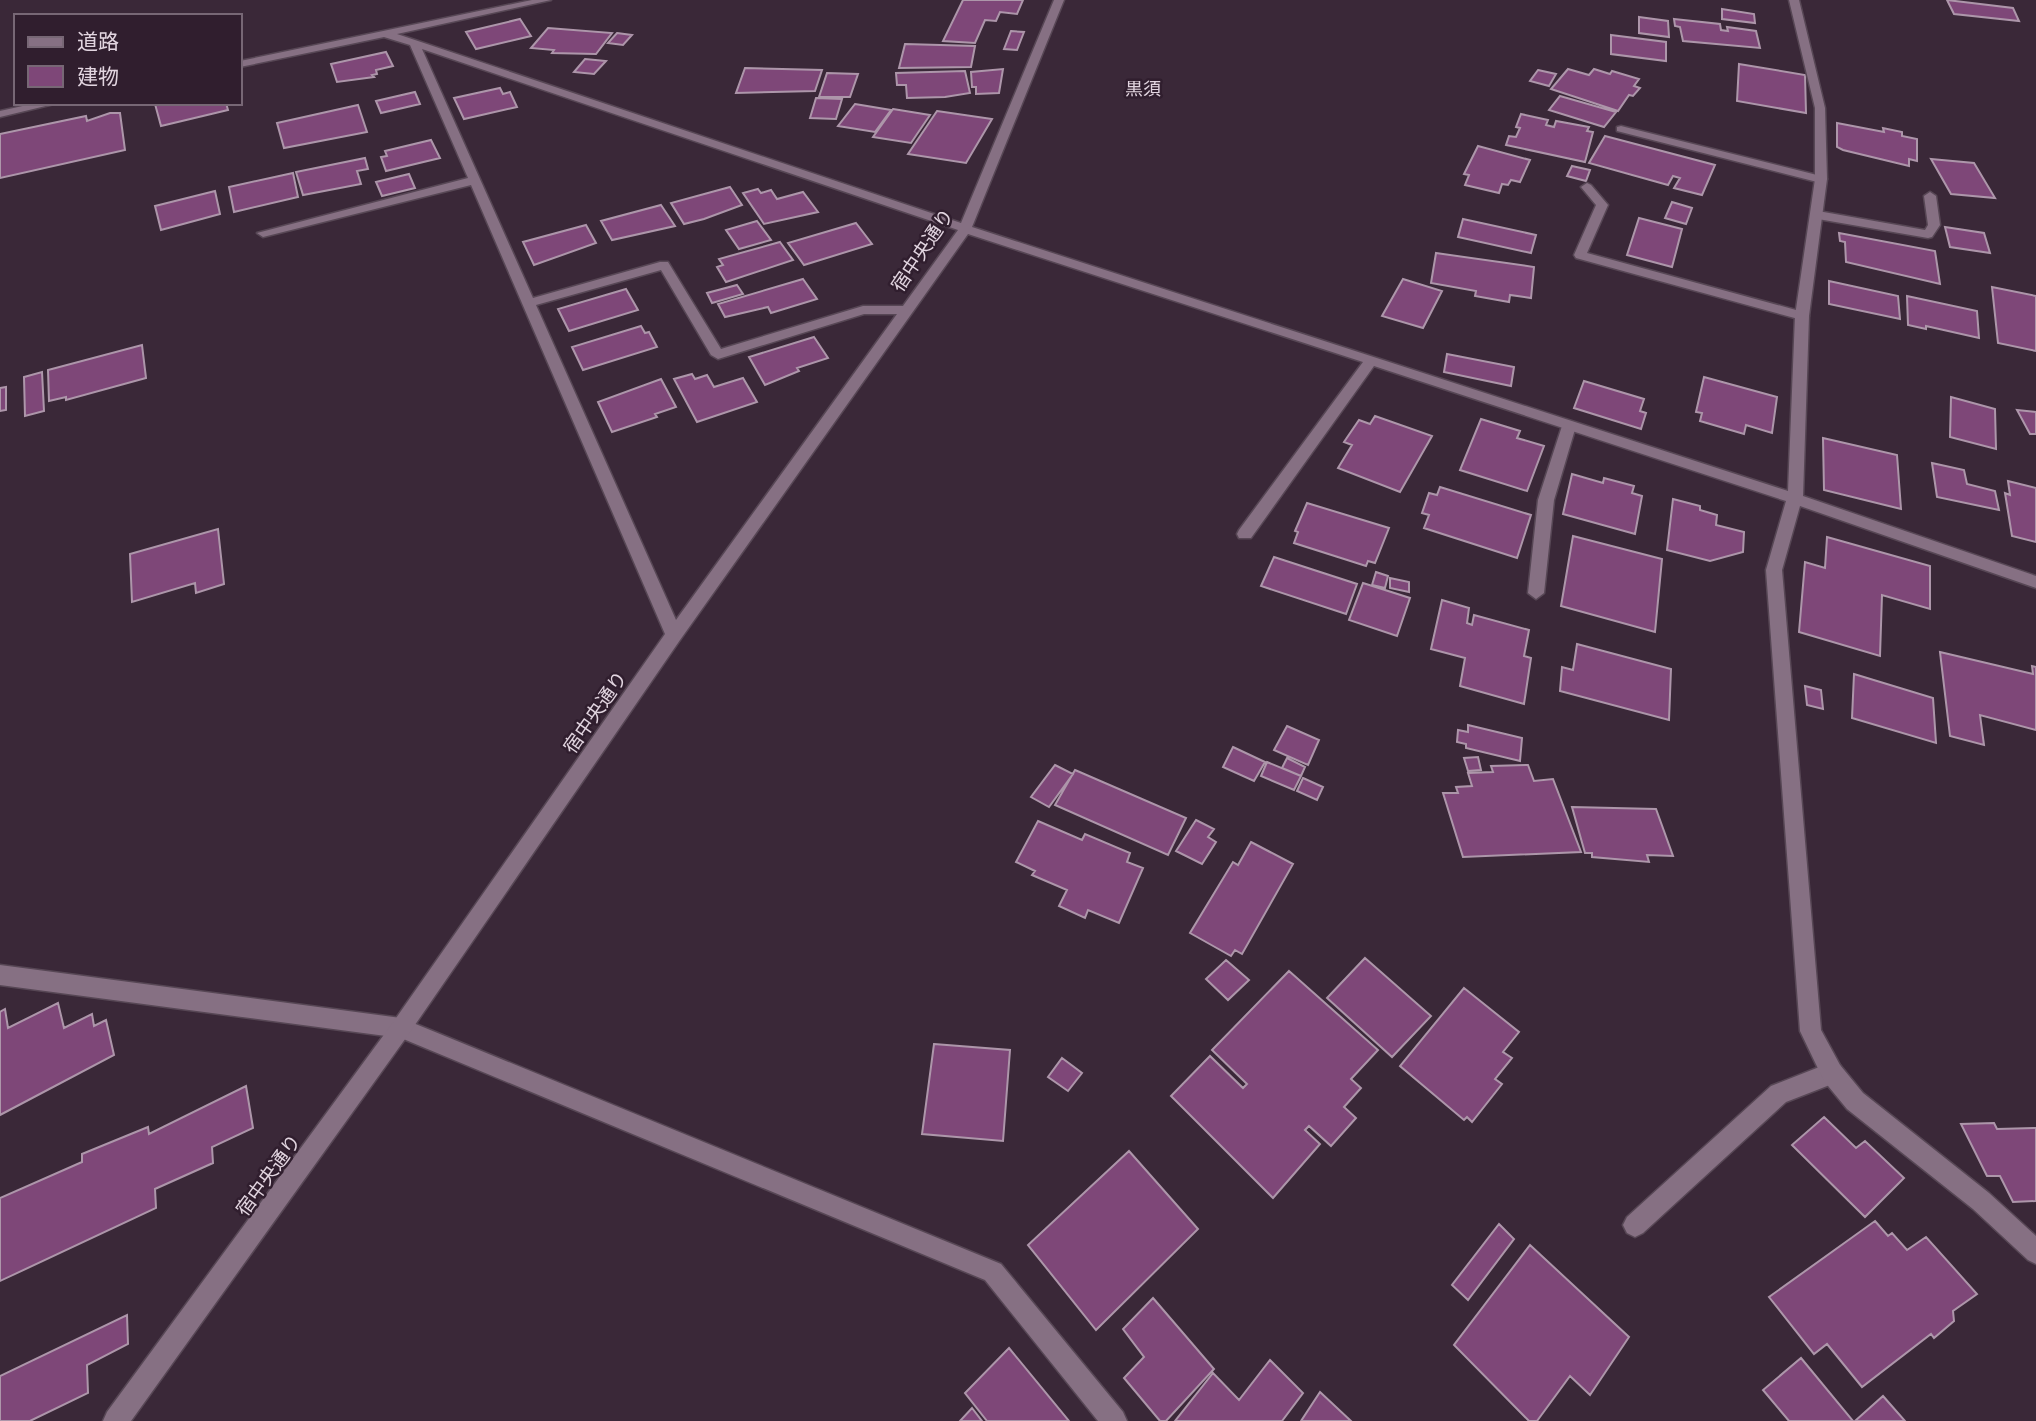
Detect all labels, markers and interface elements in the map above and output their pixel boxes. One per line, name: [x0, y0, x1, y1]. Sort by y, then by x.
legend: [14, 14, 242, 105]
text: 道路: [77, 30, 119, 54]
text: 建物: [77, 65, 119, 89]
district label: 黒須: [1125, 78, 1161, 99]
street label: 宿中央通り: [886, 204, 958, 296]
street label: 宿中央通り: [559, 667, 631, 757]
street label: 宿中央通り: [231, 1130, 305, 1220]

